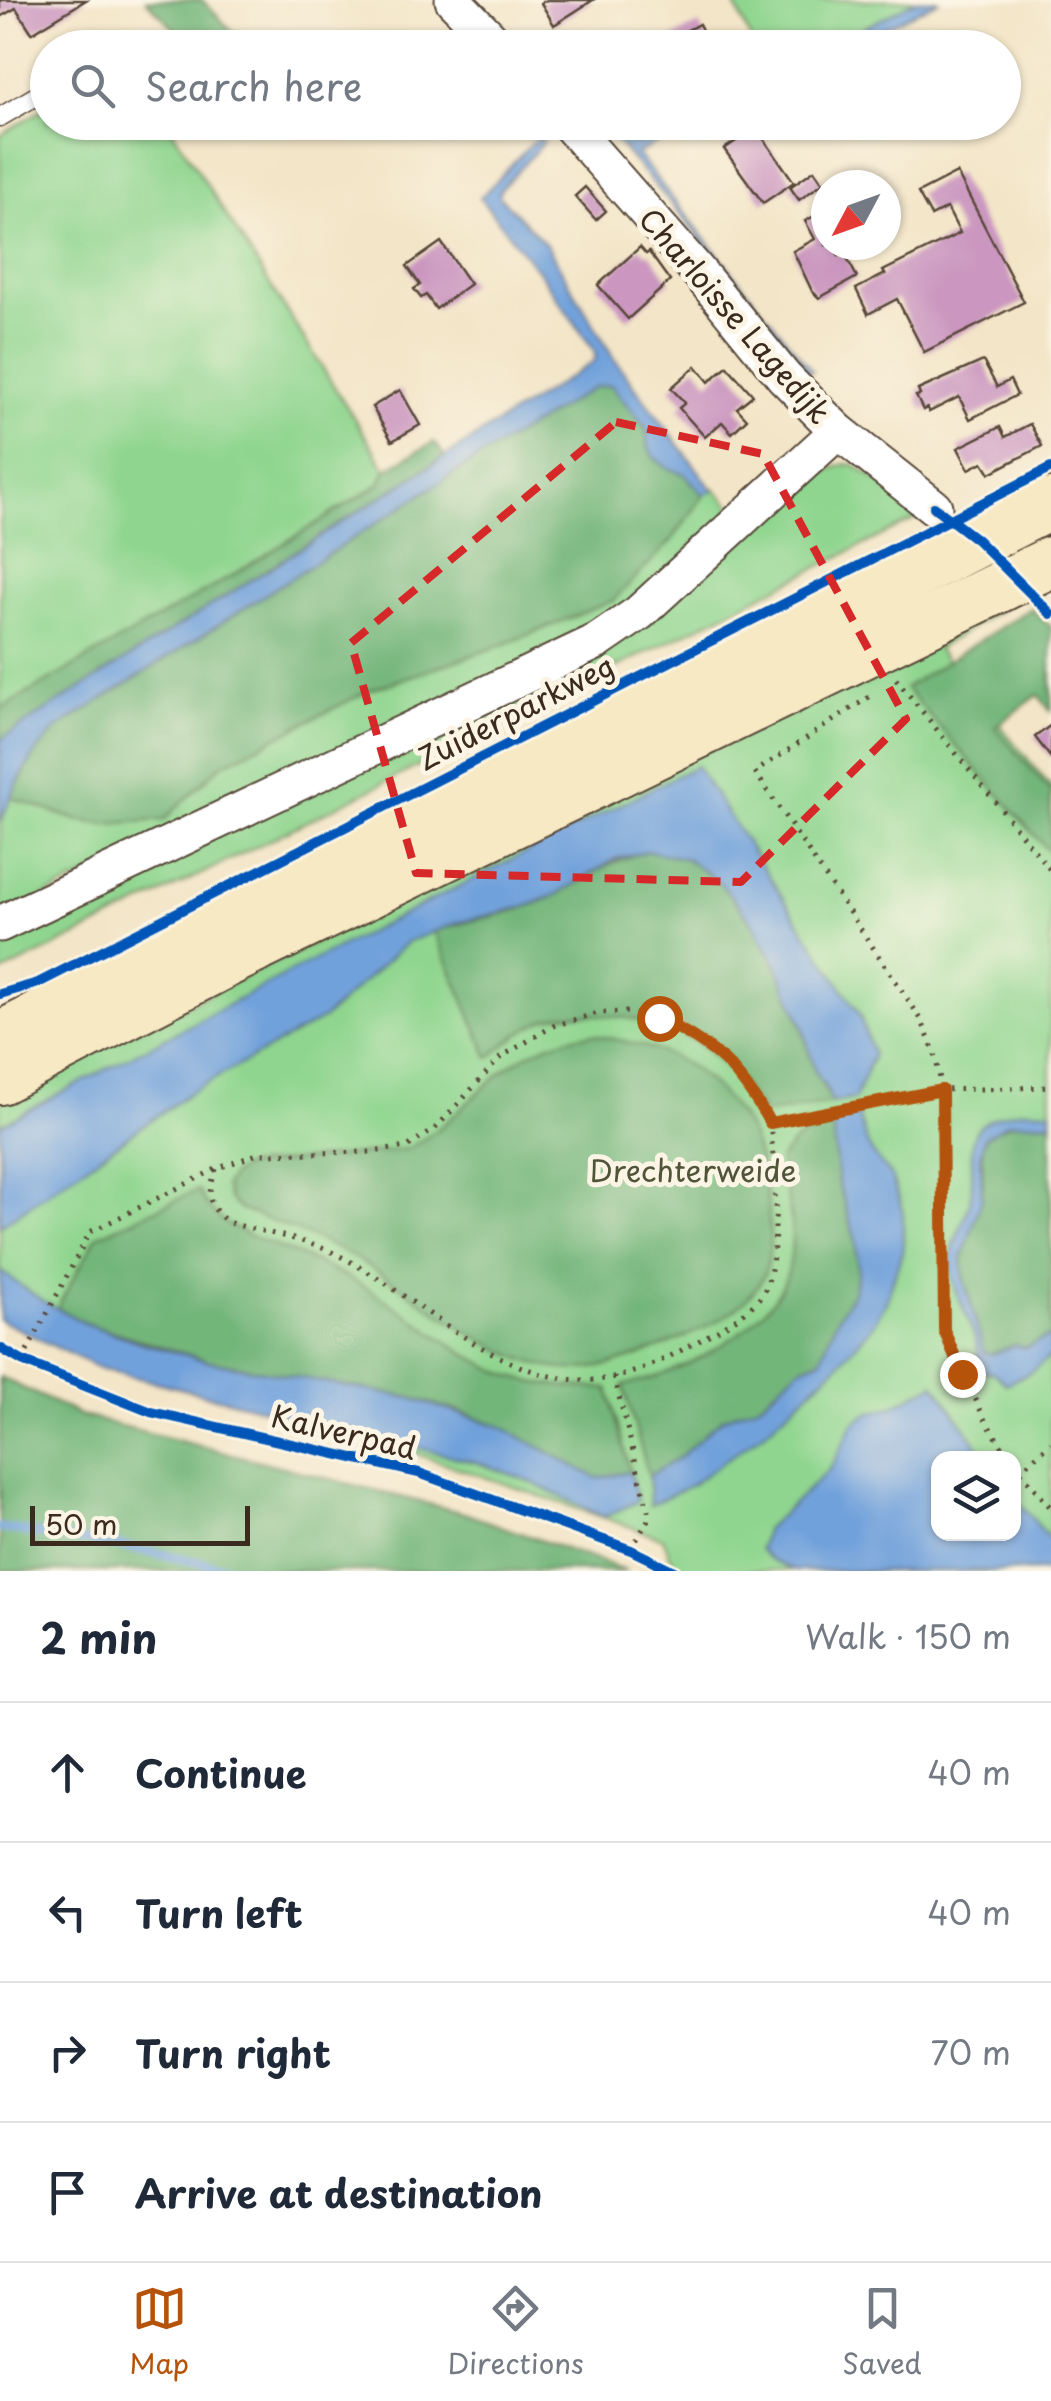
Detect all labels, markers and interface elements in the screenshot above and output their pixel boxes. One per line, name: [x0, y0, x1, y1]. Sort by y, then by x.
search box: [30, 30, 1021, 140]
text: Search here: [145, 57, 362, 114]
icon: search: [65, 58, 120, 113]
north arrow: [811, 170, 901, 260]
street label: Charloisse Lagedijk: [629, 197, 843, 433]
street label: Zuiderparkweg: [409, 642, 621, 780]
route start: [637, 996, 683, 1042]
park label: Drechterweide: [589, 1147, 797, 1192]
route end: [940, 1352, 986, 1398]
street label: Kalverpad: [267, 1392, 421, 1470]
map controls: [931, 1451, 1021, 1541]
button: layers: [931, 1451, 1021, 1541]
scale bar: [30, 1501, 250, 1546]
text: 50 m: [45, 1502, 118, 1545]
text: 2 min: [40, 1605, 157, 1668]
text: Walk · 150 m: [805, 1612, 1011, 1660]
text: Continue: [135, 1744, 306, 1801]
icon: ahead: [40, 1745, 95, 1800]
text: 40 m: [927, 1748, 1011, 1796]
text: Turn left: [135, 1884, 303, 1941]
icon: left: [40, 1885, 95, 1940]
text: 40 m: [927, 1888, 1011, 1936]
text: Turn right: [135, 2024, 331, 2081]
icon: right: [40, 2025, 95, 2080]
text: 70 m: [931, 2028, 1011, 2076]
text: Arrive at destination: [135, 2164, 543, 2221]
icon: arrive: [40, 2165, 95, 2220]
tab: Map: [129, 2281, 189, 2384]
tab: Directions: [448, 2281, 584, 2384]
tab: Saved: [842, 2281, 922, 2384]

